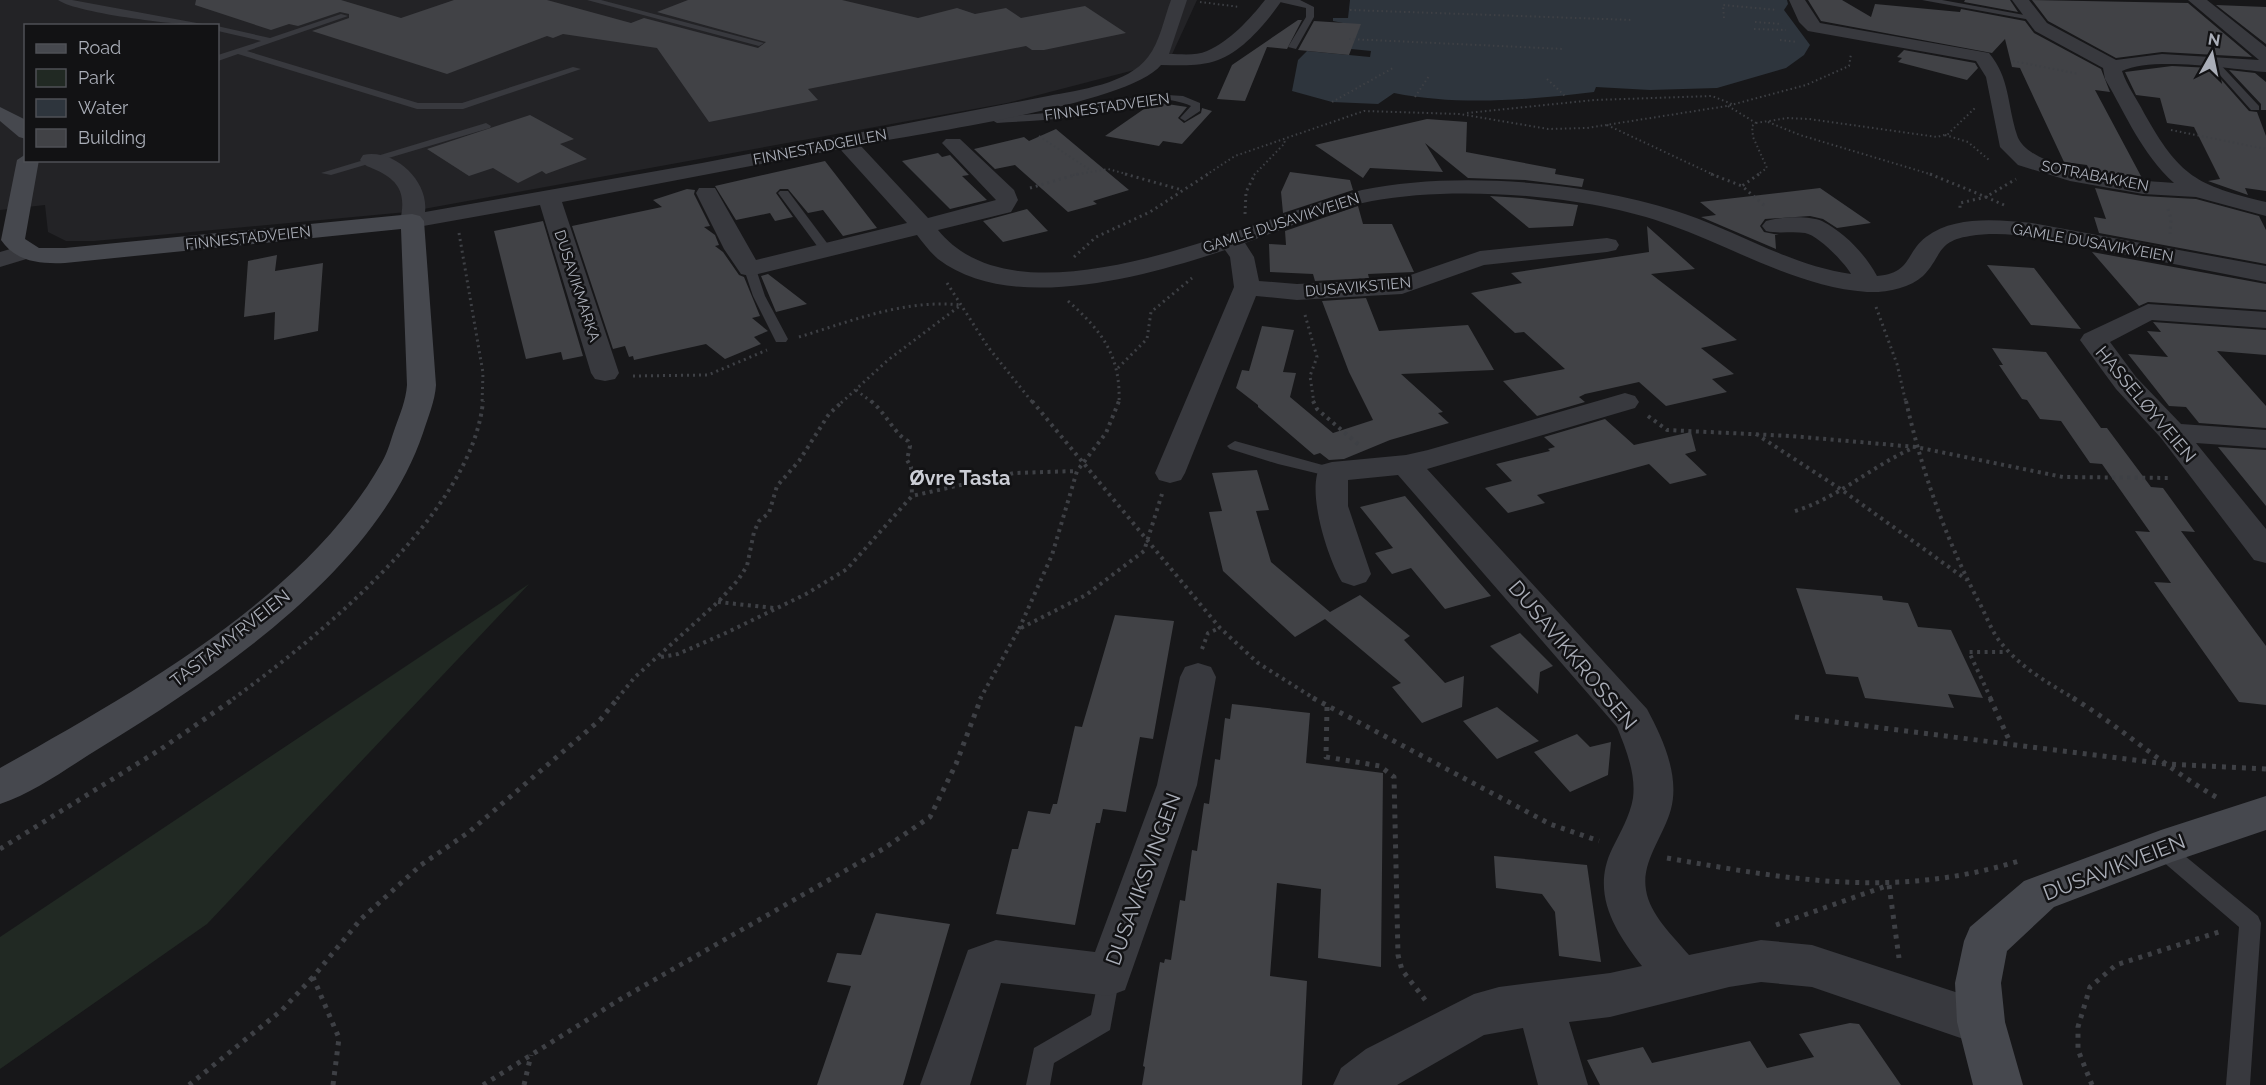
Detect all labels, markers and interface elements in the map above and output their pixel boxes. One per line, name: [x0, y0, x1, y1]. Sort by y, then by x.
legend: [24, 24, 219, 162]
north arrow: [2182, 24, 2242, 84]
text: N: [2207, 29, 2222, 50]
text: Road: [78, 37, 121, 58]
text: Park: [78, 67, 115, 88]
street label: FINNESTADVEIEN: [1043, 89, 1171, 125]
text: Water: [78, 97, 129, 118]
street label: FINNESTADGEILEN: [752, 125, 888, 169]
text: Building: [78, 127, 146, 148]
street label: SOTRABAKKEN: [2040, 157, 2150, 195]
street label: GAMLE DUSAVIKVEIEN: [1201, 189, 1361, 257]
street label: GAMLE DUSAVIKVEIEN: [2011, 220, 2175, 266]
street label: FINNESTADVEIEN: [184, 222, 312, 254]
street label: DUSAVIKMARKA: [550, 228, 604, 344]
street label: DUSAVIKSTIEN: [1304, 273, 1412, 301]
street label: HASSELØYVEIEN: [2091, 342, 2201, 466]
district label: Øvre Tasta: [909, 466, 1011, 490]
street label: DUSAVIKKROSSEN: [1503, 575, 1643, 735]
street label: TASTAMYRVEIEN: [166, 585, 294, 691]
street label: DUSAVIKSVINGEN: [1100, 789, 1186, 969]
street label: DUSAVIKVEIEN: [2039, 828, 2189, 906]

